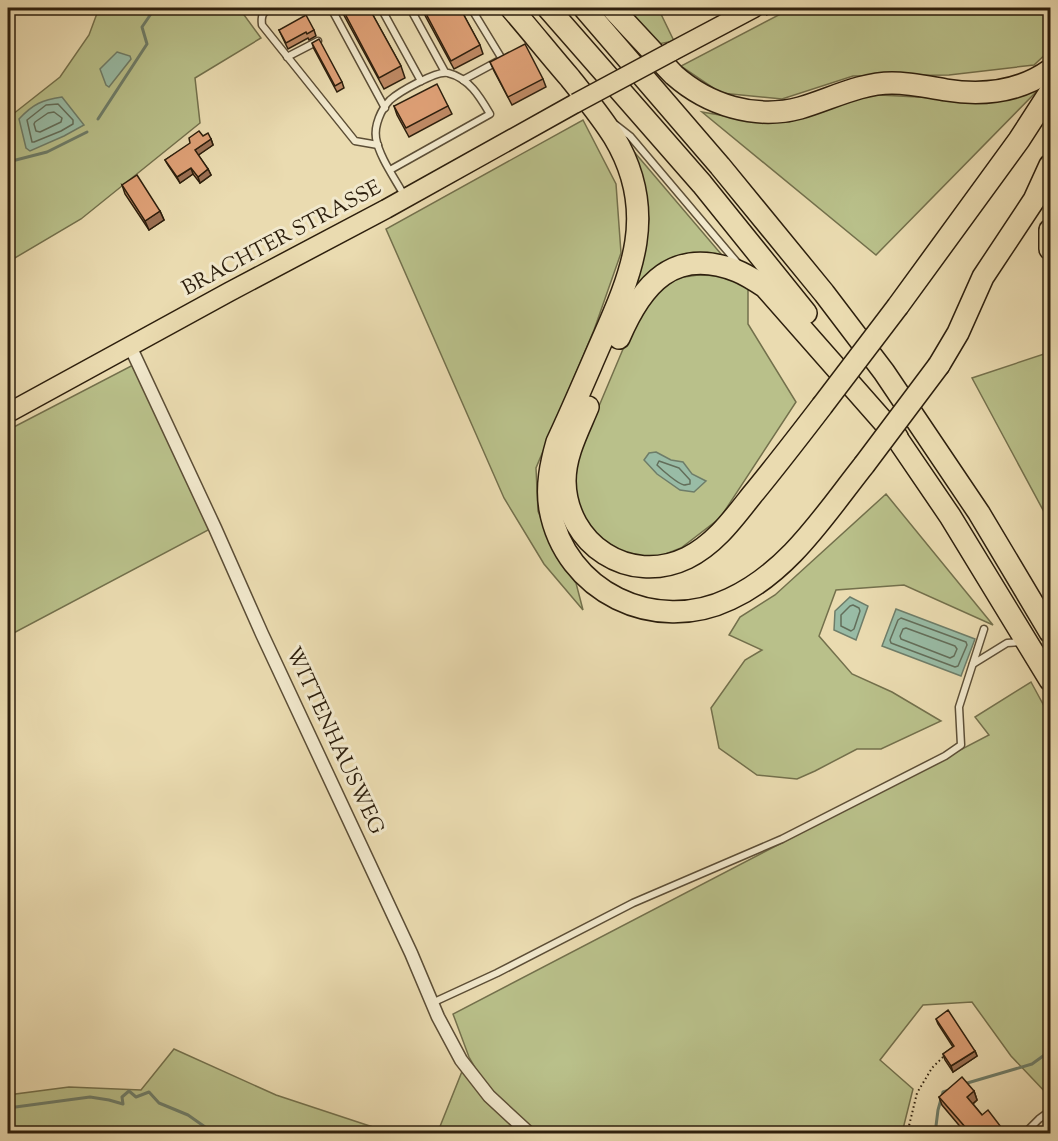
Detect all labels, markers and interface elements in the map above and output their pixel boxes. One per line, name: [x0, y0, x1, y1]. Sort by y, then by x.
street label: BRACHTER STRASSE: [177, 174, 387, 304]
street label: WITTENHAUSWEG: [277, 642, 391, 840]

